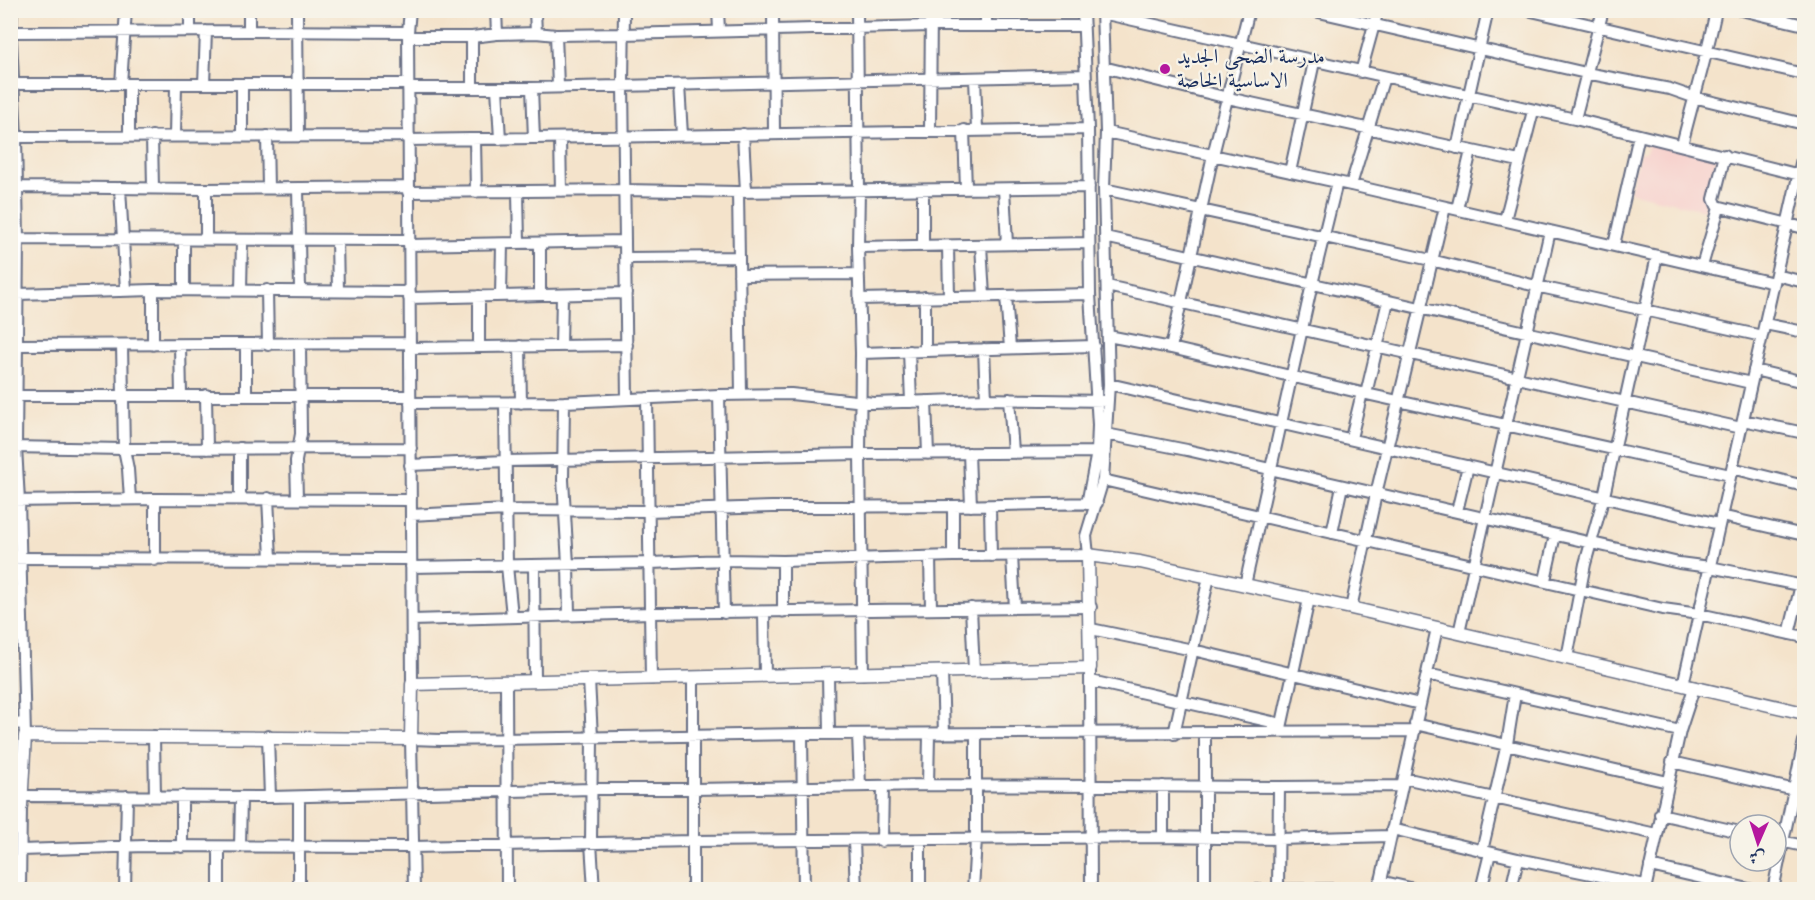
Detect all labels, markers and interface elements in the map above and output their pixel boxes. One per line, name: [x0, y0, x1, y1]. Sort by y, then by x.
place label: مدرسة الضحي الجديد الاساسية الخاصة: [1177, 47, 1325, 92]
marker: مدرسة الضحي الجديد الاساسية الخاصة: [1158, 62, 1172, 76]
north arrow: [1728, 813, 1788, 873]
text: ش: [1749, 848, 1766, 864]

